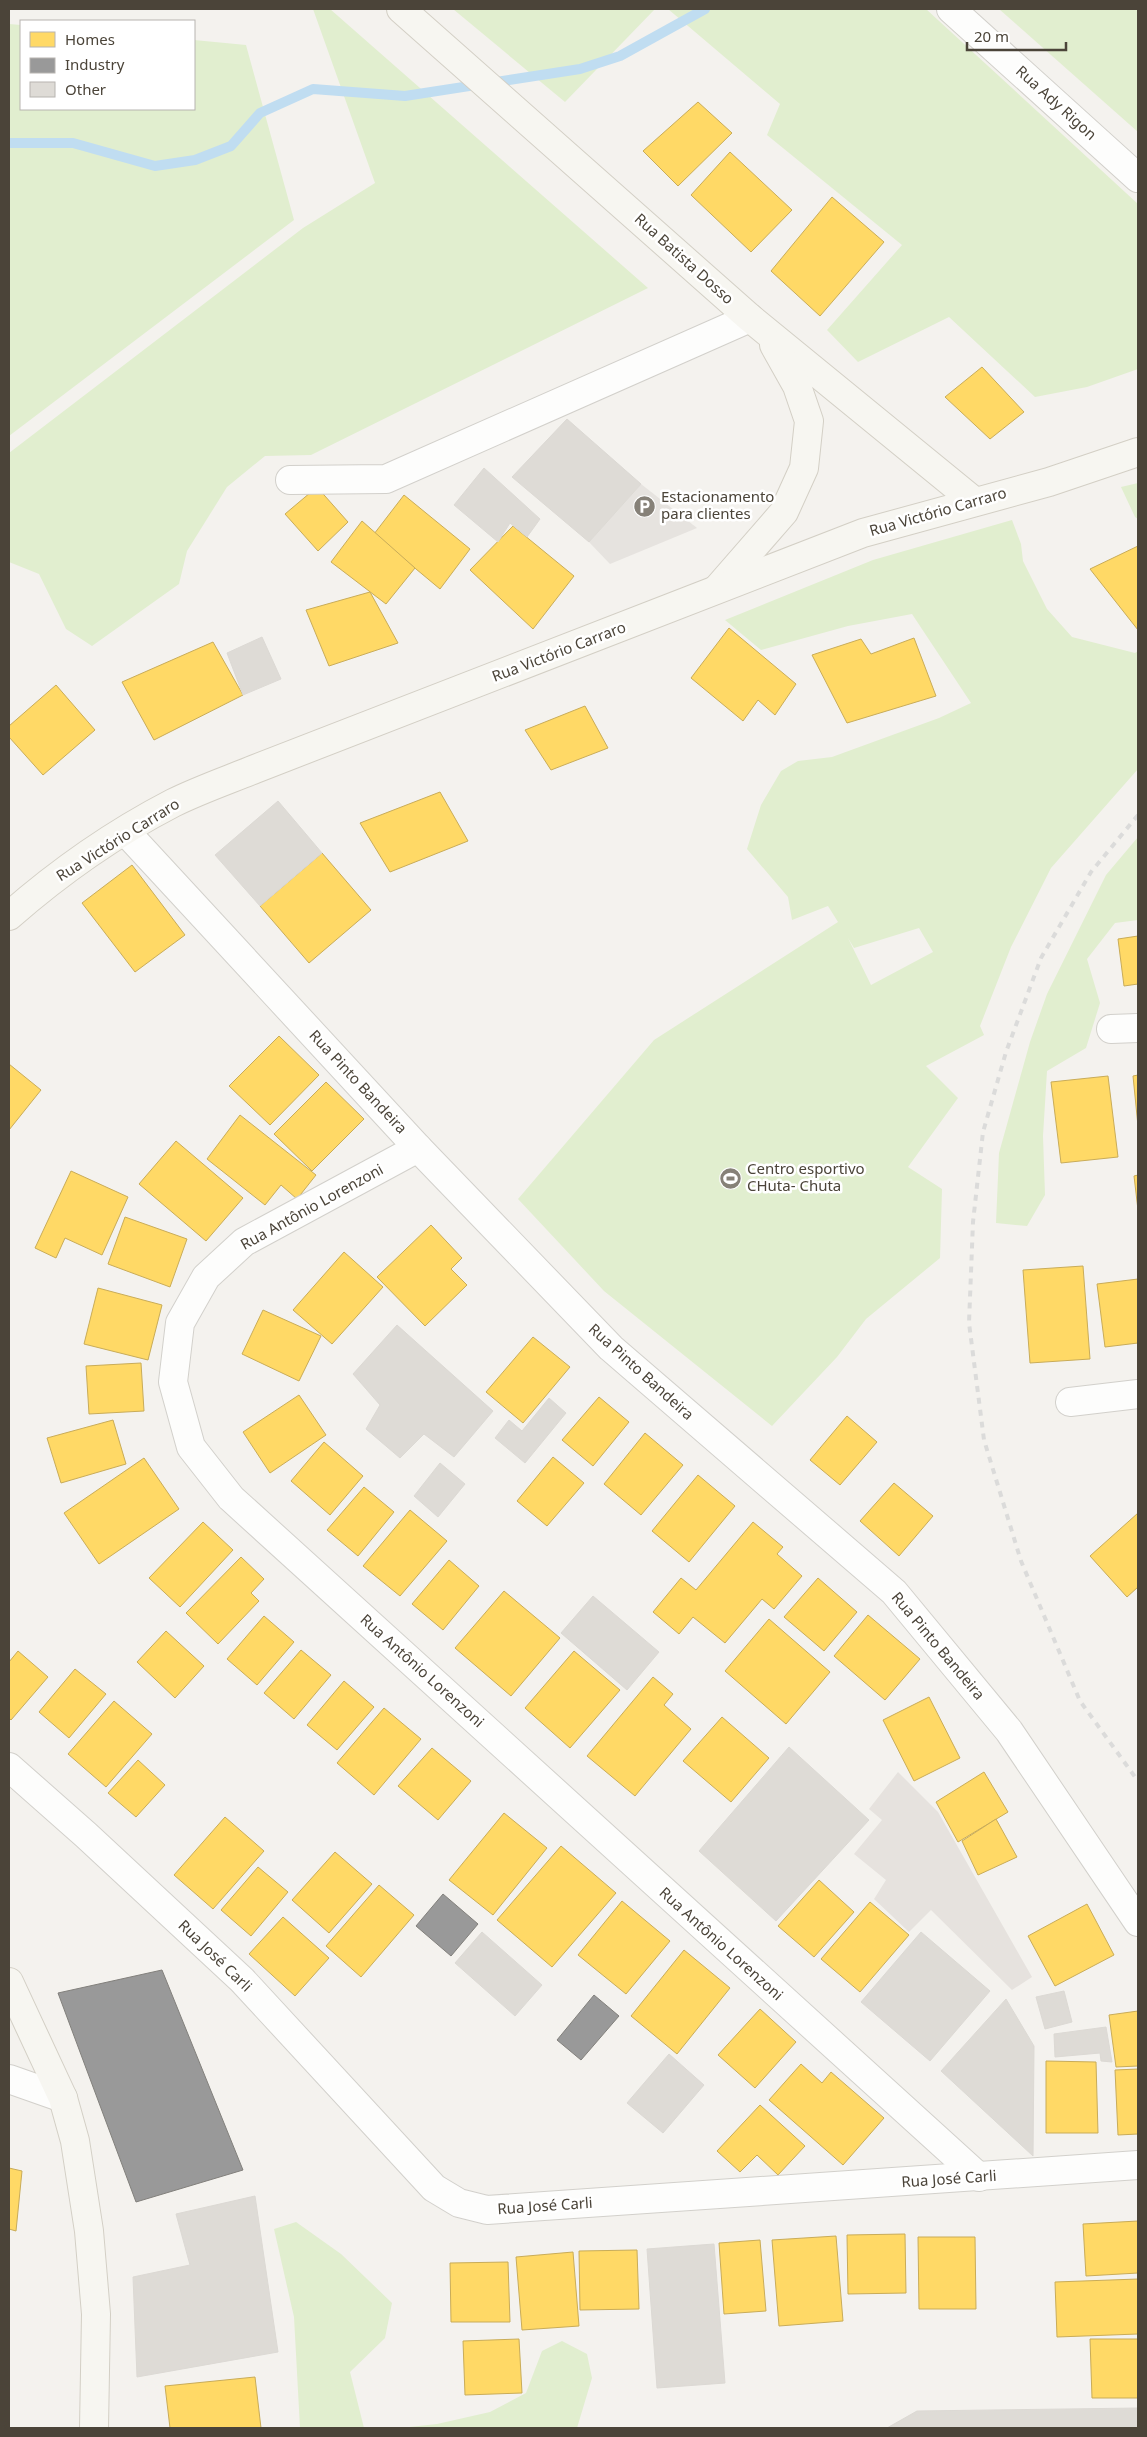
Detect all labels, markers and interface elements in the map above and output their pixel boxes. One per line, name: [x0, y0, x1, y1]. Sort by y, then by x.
legend: [20, 20, 195, 110]
scale bar: [967, 20, 1066, 52]
text: 20 m: [974, 26, 1009, 46]
text: Homes: [65, 29, 115, 49]
text: Industry: [65, 54, 125, 74]
street label: Rua Ady Rigon: [1012, 61, 1101, 144]
text: Other: [65, 79, 106, 99]
street label: Rua Batista Dosso: [631, 208, 738, 308]
street label: Rua Victório Carraro: [867, 482, 1009, 540]
place label: Estacionamento para clientes: [661, 486, 774, 523]
parking icon: Estacionamento para clientes: [633, 494, 657, 518]
street label: Rua Victório Carraro: [489, 616, 628, 686]
street label: Rua Victório Carraro: [52, 793, 183, 885]
street label: Rua Pinto Bandeira: [305, 1025, 412, 1137]
place label: Centro esportivo CHuta- Chuta: [747, 1158, 865, 1195]
street label: Rua Antônio Lorenzoni: [237, 1159, 386, 1254]
sports icon: Centro esportivo CHuta- Chuta: [719, 1166, 743, 1190]
street label: Rua Pinto Bandeira: [585, 1319, 698, 1424]
street label: Rua Pinto Bandeira: [888, 1587, 990, 1703]
street label: Rua Antônio Lorenzoni: [356, 1609, 489, 1731]
street label: Rua Antônio Lorenzoni: [655, 1882, 788, 2004]
street label: Rua José Carli: [174, 1915, 257, 1996]
street label: Rua José Carli: [901, 2165, 997, 2191]
street label: Rua José Carli: [497, 2192, 593, 2218]

